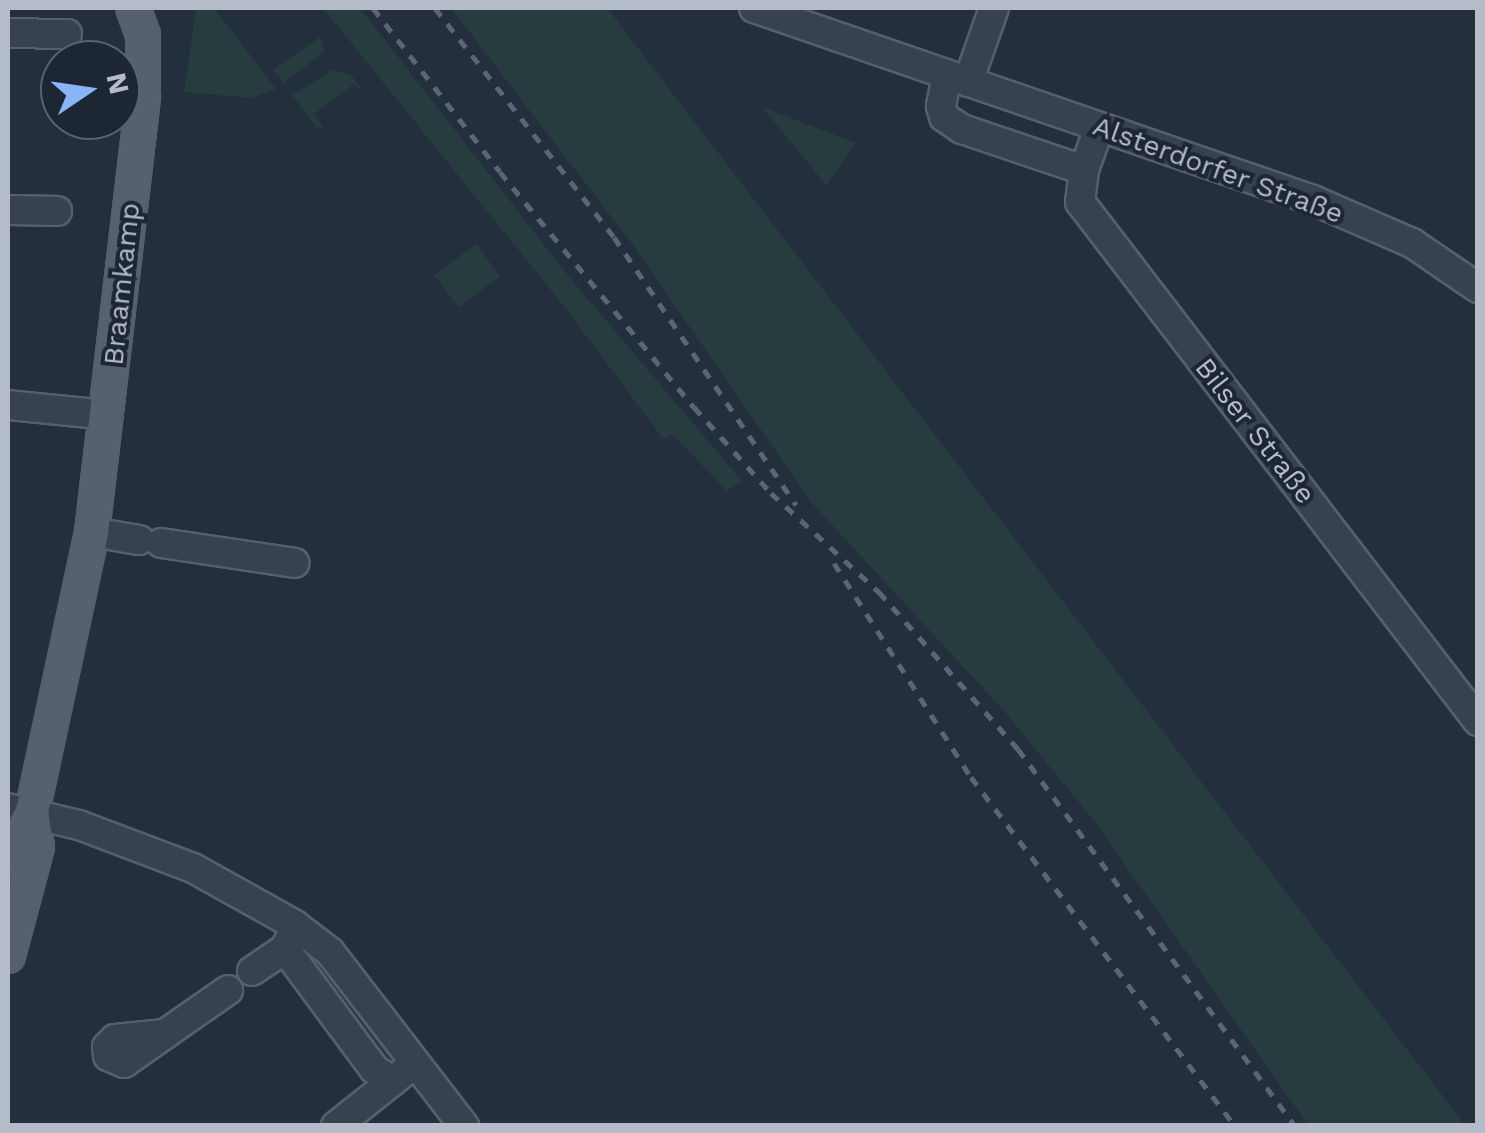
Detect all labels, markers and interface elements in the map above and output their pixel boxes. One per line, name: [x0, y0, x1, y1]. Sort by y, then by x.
north arrow: [40, 40, 140, 140]
text: N: [99, 70, 136, 97]
street label: Alsterdorfer Straße: [1088, 109, 1348, 231]
street label: Braamkamp: [97, 201, 147, 367]
street label: Bilser Straße: [1188, 351, 1322, 511]

